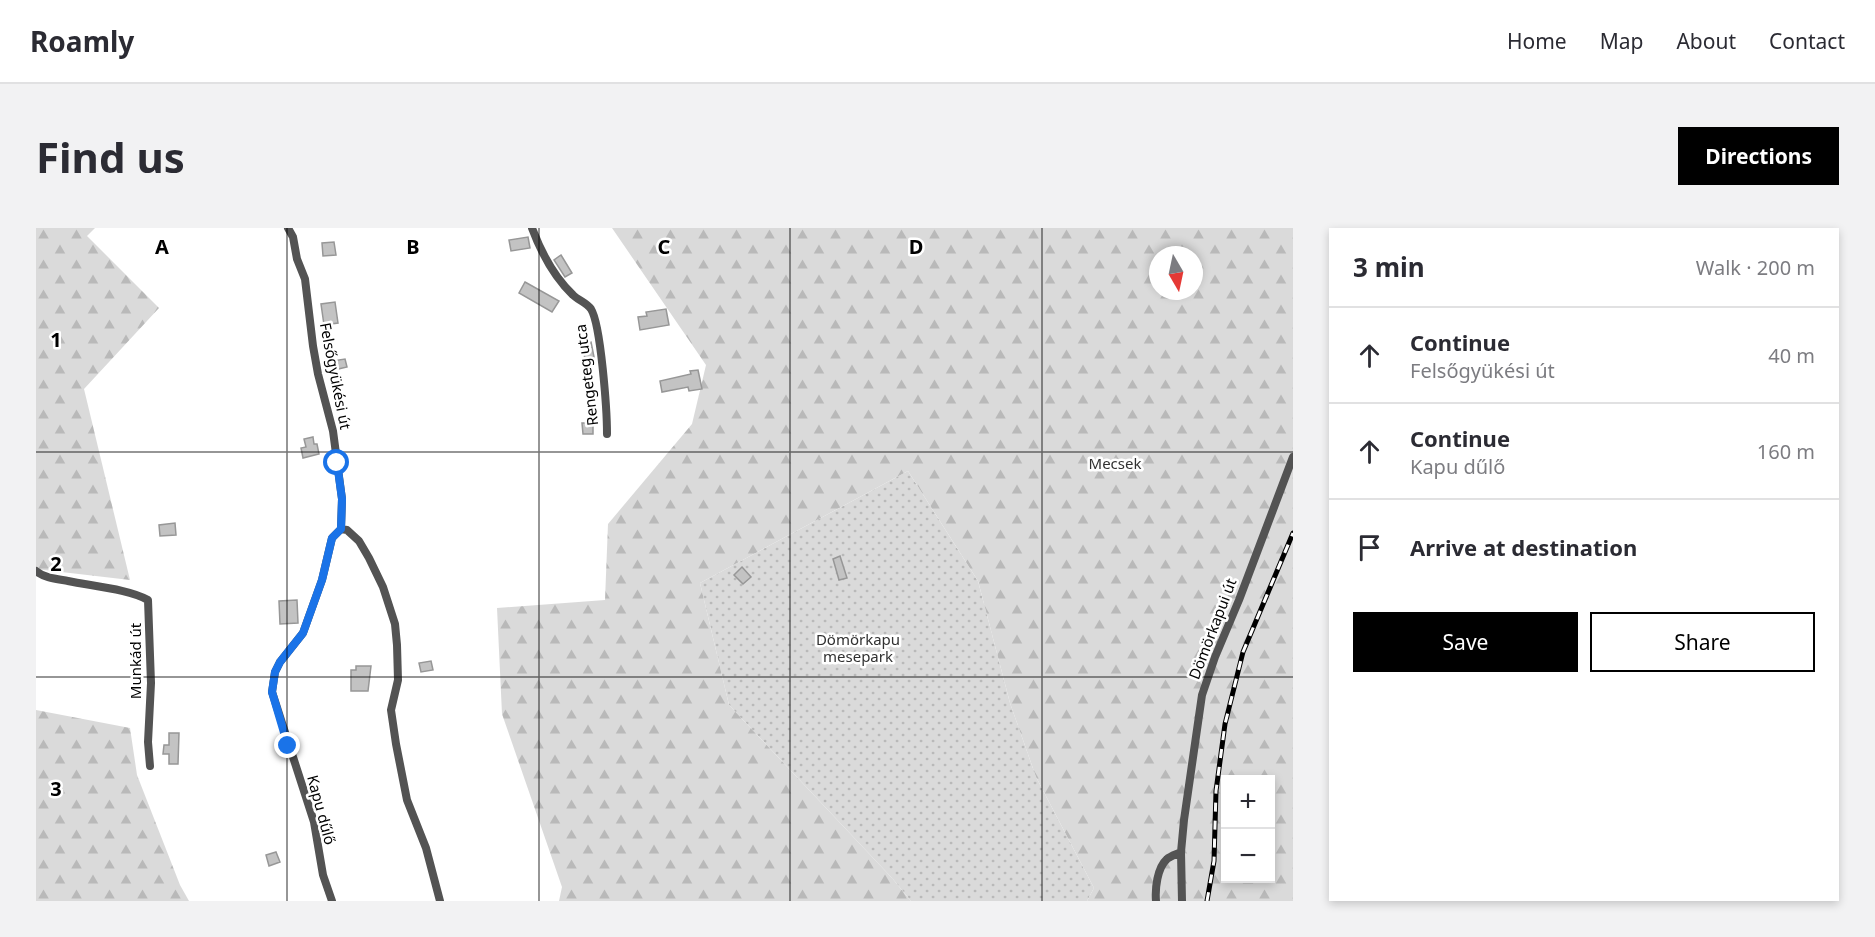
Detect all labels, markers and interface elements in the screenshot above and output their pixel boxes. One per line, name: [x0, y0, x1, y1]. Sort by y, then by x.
text: Roamly: [30, 22, 134, 60]
text: Home: [1507, 27, 1567, 55]
text: Map: [1600, 27, 1643, 55]
text: About: [1676, 27, 1736, 55]
text: Contact: [1769, 27, 1845, 55]
button: Directions: [1678, 127, 1839, 185]
text: Find us: [36, 128, 185, 185]
text: A: [155, 233, 169, 260]
text: B: [406, 233, 420, 260]
text: C: [658, 233, 671, 260]
text: D: [909, 233, 923, 260]
north arrow: [1149, 246, 1203, 300]
text: 3 min: [1353, 249, 1425, 285]
text: Walk · 200 m: [1696, 254, 1815, 281]
street label: Felsőgyükési út: [316, 321, 356, 432]
street label: Rengeteg utca: [570, 323, 602, 427]
text: 1: [50, 326, 62, 353]
text: Continue: [1410, 327, 1510, 357]
icon: ahead: [1353, 339, 1386, 372]
text: 40 m: [1768, 342, 1815, 369]
text: Felsőgyükési út: [1410, 357, 1555, 384]
text: Continue: [1410, 423, 1510, 453]
icon: ahead: [1353, 435, 1386, 468]
text: 160 m: [1757, 438, 1815, 465]
route start: [323, 449, 349, 475]
park label: Mecsek: [1089, 453, 1141, 473]
text: Kapu dűlő: [1410, 453, 1505, 480]
icon: arrive: [1353, 531, 1386, 564]
text: Arrive at destination: [1410, 532, 1637, 562]
text: 2: [50, 550, 62, 577]
street label: Dömörkapui út: [1184, 575, 1241, 682]
button: Save: [1353, 612, 1578, 672]
button: Share: [1590, 612, 1815, 672]
street label: Munkád út: [125, 622, 145, 699]
park label: Dömörkapu mesepark: [816, 629, 900, 666]
route end: [274, 732, 300, 758]
street label: Kapu dűlő: [303, 773, 341, 847]
text: 3: [50, 775, 62, 802]
map controls: [1221, 775, 1275, 883]
button: +: [1221, 775, 1275, 829]
button: −: [1221, 829, 1275, 883]

